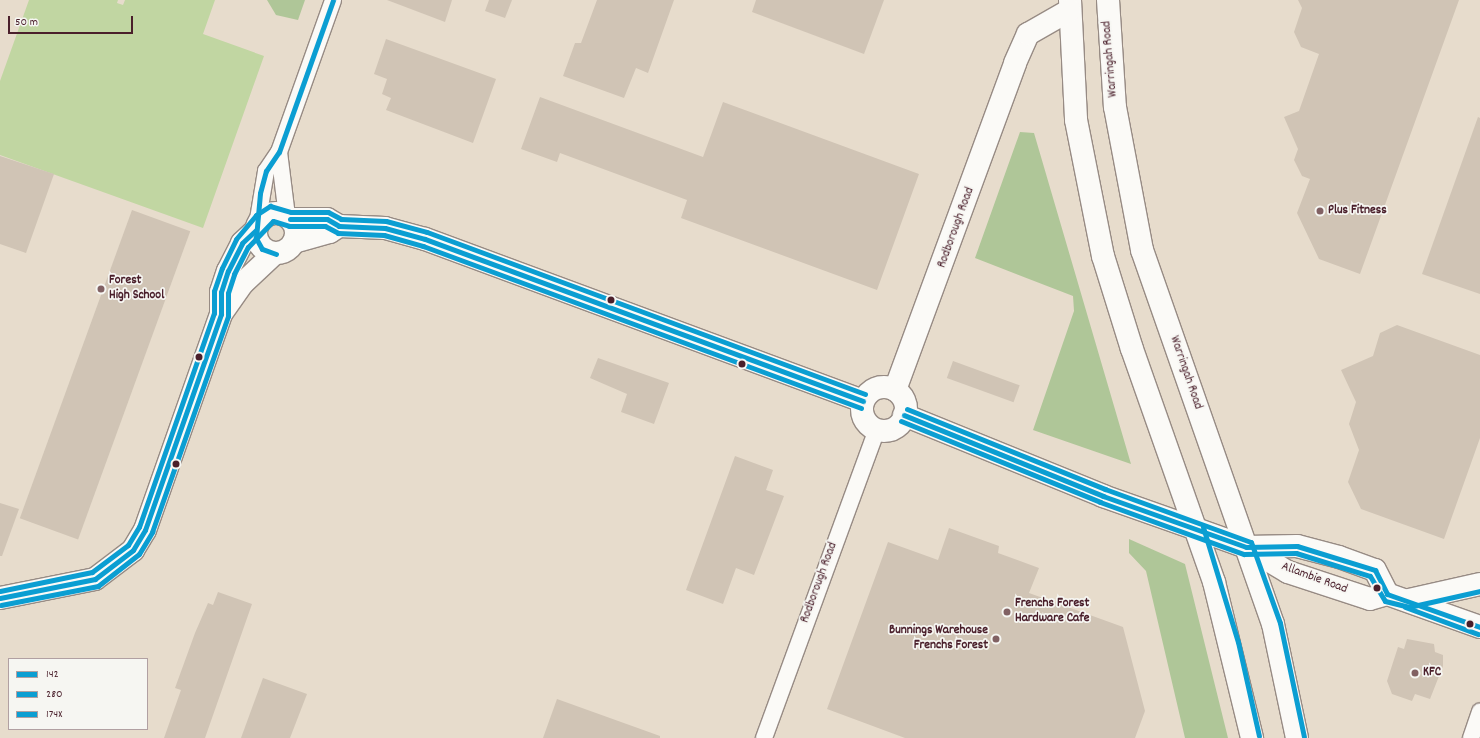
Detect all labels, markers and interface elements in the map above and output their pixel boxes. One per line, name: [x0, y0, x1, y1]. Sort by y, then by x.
scale bar: [10, 8, 135, 34]
text: 50 m: [15, 14, 38, 31]
street label: Warringah Road: [1100, 20, 1122, 98]
street label: Rodborough Road: [935, 186, 979, 270]
place label: Plus Fitness: [1328, 203, 1387, 219]
marker: Plus Fitness: [1315, 206, 1325, 216]
place label: Forest High School: [109, 274, 164, 305]
marker: Forest High School: [96, 284, 106, 294]
unlabelled marker: [606, 295, 616, 305]
street label: Warringah Road: [1165, 334, 1205, 412]
unlabelled marker: [194, 352, 204, 362]
unlabelled marker: [737, 359, 747, 369]
unlabelled marker: [171, 459, 181, 469]
street label: Rodborough Road: [798, 541, 842, 625]
street label: Allambie Road: [1279, 560, 1349, 598]
unlabelled marker: [1372, 583, 1382, 593]
place label: Frenchs Forest Hardware Cafe: [1015, 597, 1089, 628]
marker: Frenchs Forest Hardware Cafe: [1002, 607, 1012, 617]
unlabelled marker: [1465, 619, 1475, 629]
place label: Bunnings Warehouse Frenchs Forest: [889, 624, 988, 655]
marker: Bunnings Warehouse Frenchs Forest: [991, 634, 1001, 644]
legend: [8, 658, 148, 730]
place label: KFC: [1423, 665, 1441, 681]
text: 142: [46, 666, 59, 683]
marker: KFC: [1410, 668, 1420, 678]
text: 280: [46, 686, 63, 703]
text: 174X: [46, 706, 62, 723]

